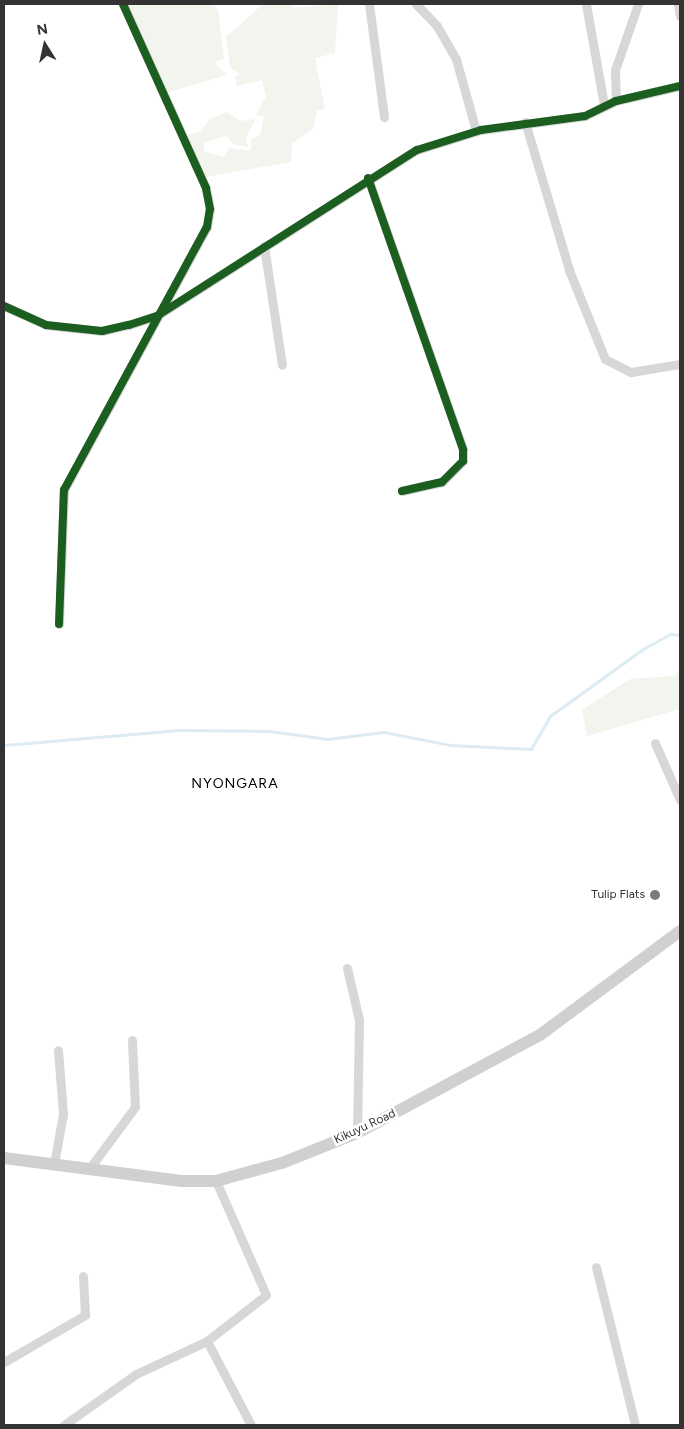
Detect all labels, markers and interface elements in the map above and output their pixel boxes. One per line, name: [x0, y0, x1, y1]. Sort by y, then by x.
north arrow: [20, 20, 70, 70]
text: N: [35, 20, 49, 39]
district label: NYONGARA: [190, 776, 280, 792]
place label: Tulip Flats: [591, 888, 645, 902]
marker: Tulip Flats: [649, 889, 661, 901]
street label: Kikuyu Road: [332, 1106, 398, 1148]

